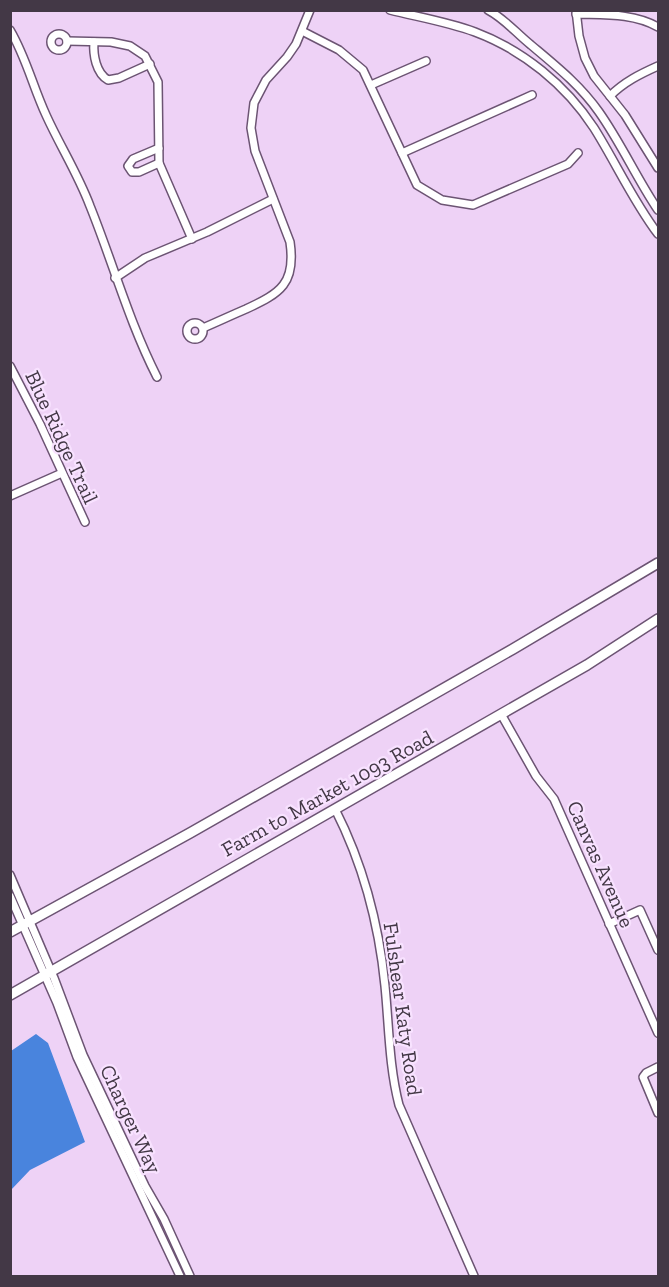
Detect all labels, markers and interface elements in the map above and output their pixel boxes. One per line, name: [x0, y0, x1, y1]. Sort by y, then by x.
street label: Blue Ridge Trail: [20, 367, 104, 508]
street label: Farm to Market 1093 Road: [217, 724, 438, 862]
street label: Canvas Avenue: [562, 797, 640, 931]
street label: Fulshear Katy Road: [378, 921, 428, 1098]
street label: Charger Way: [95, 1061, 167, 1178]

